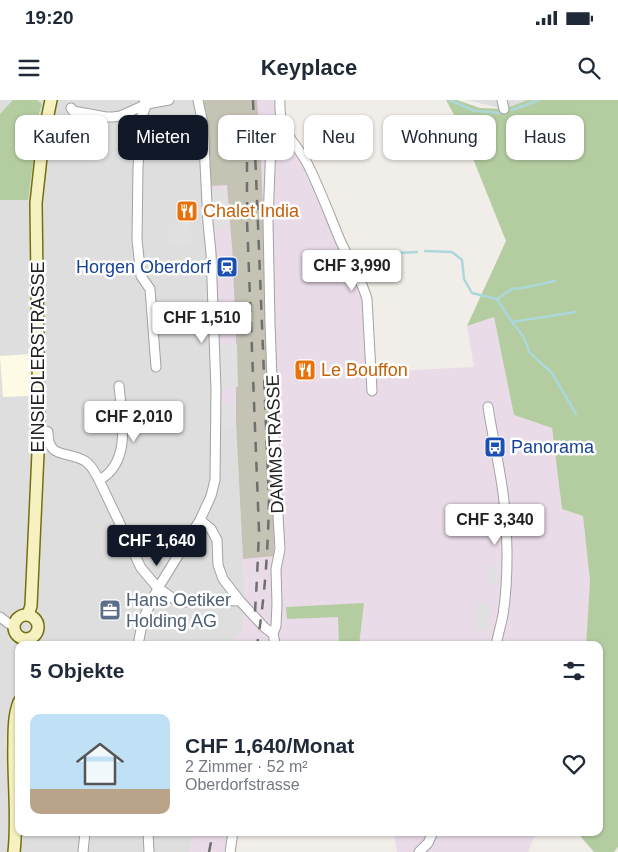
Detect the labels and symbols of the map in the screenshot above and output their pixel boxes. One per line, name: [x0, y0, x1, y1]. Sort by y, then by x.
restaurant icon: Chalet India: [175, 199, 199, 223]
place label: Chalet India: [203, 201, 300, 221]
pin: CHF 3,990: [295, 250, 409, 292]
station icon: Horgen Oberdorf: [215, 255, 239, 279]
place label: Horgen Oberdorf: [76, 257, 212, 277]
street label: EINSIEDLERSTRASSE: [28, 261, 48, 453]
pin: CHF 1,510: [145, 302, 259, 344]
restaurant icon: Le Bouffon: [293, 358, 317, 382]
place label: Le Bouffon: [321, 360, 408, 380]
street label: DAMMSTRASSE: [263, 374, 287, 514]
pin: CHF 2,010: [77, 400, 191, 443]
bus stop icon: Panorama: [483, 435, 507, 459]
place label: Panorama: [511, 437, 595, 457]
pin: CHF 3,340: [438, 504, 552, 546]
pin: CHF 1,640: [100, 524, 214, 567]
place label: Hans Oetiker Holding AG: [126, 590, 231, 631]
office icon: Hans Oetiker Holding AG: [98, 598, 122, 622]

